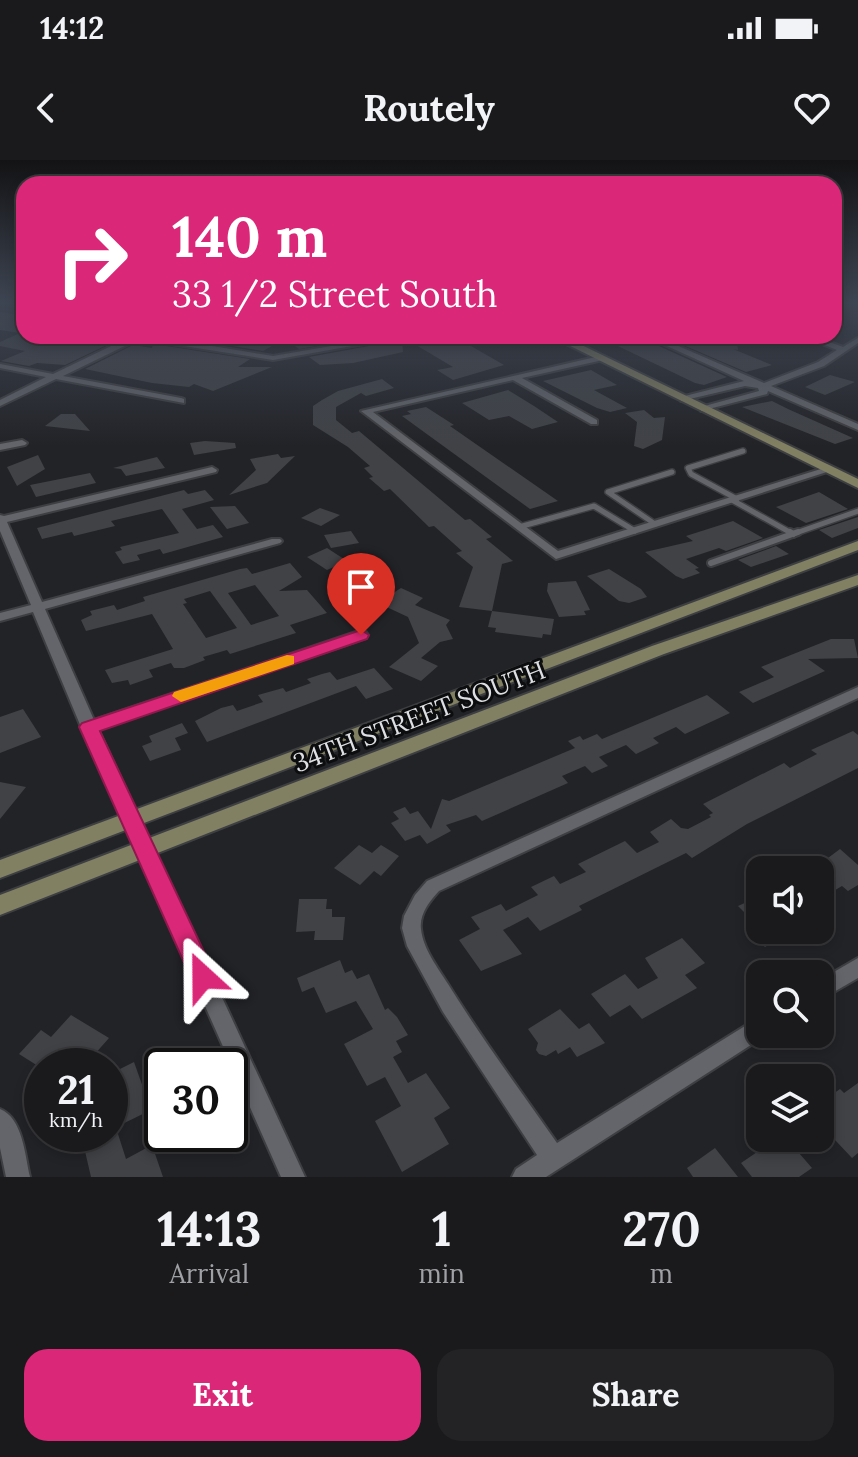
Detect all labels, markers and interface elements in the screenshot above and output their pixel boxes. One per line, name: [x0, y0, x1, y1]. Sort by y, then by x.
text: 14:12: [40, 9, 104, 47]
text: Routely: [363, 85, 495, 131]
icon: back: [24, 86, 68, 130]
icon: heart: [790, 86, 834, 130]
text: 140 m: [172, 201, 327, 272]
icon: right: [40, 208, 144, 312]
text: 33 1/2 Street South: [172, 271, 498, 317]
pin: [327, 553, 395, 635]
icon: arrive: [339, 565, 383, 609]
street label: 34TH STREET SOUTH: [288, 653, 550, 779]
map controls: [746, 856, 834, 1152]
button: sound: [746, 856, 834, 944]
position arrow: [161, 935, 245, 1019]
button: search: [746, 960, 834, 1048]
speed limit sign: 30: [144, 1048, 248, 1152]
text: 21: [57, 1064, 95, 1115]
button: layers: [746, 1064, 834, 1152]
text: km/h: [49, 1107, 103, 1132]
text: 14:13: [157, 1198, 261, 1259]
text: 1: [432, 1198, 451, 1259]
text: 270: [622, 1198, 701, 1259]
text: Arrival: [170, 1257, 249, 1290]
text: min: [419, 1257, 465, 1290]
text: m: [650, 1257, 673, 1290]
button: Exit: [24, 1349, 421, 1441]
button: Share: [437, 1349, 834, 1441]

